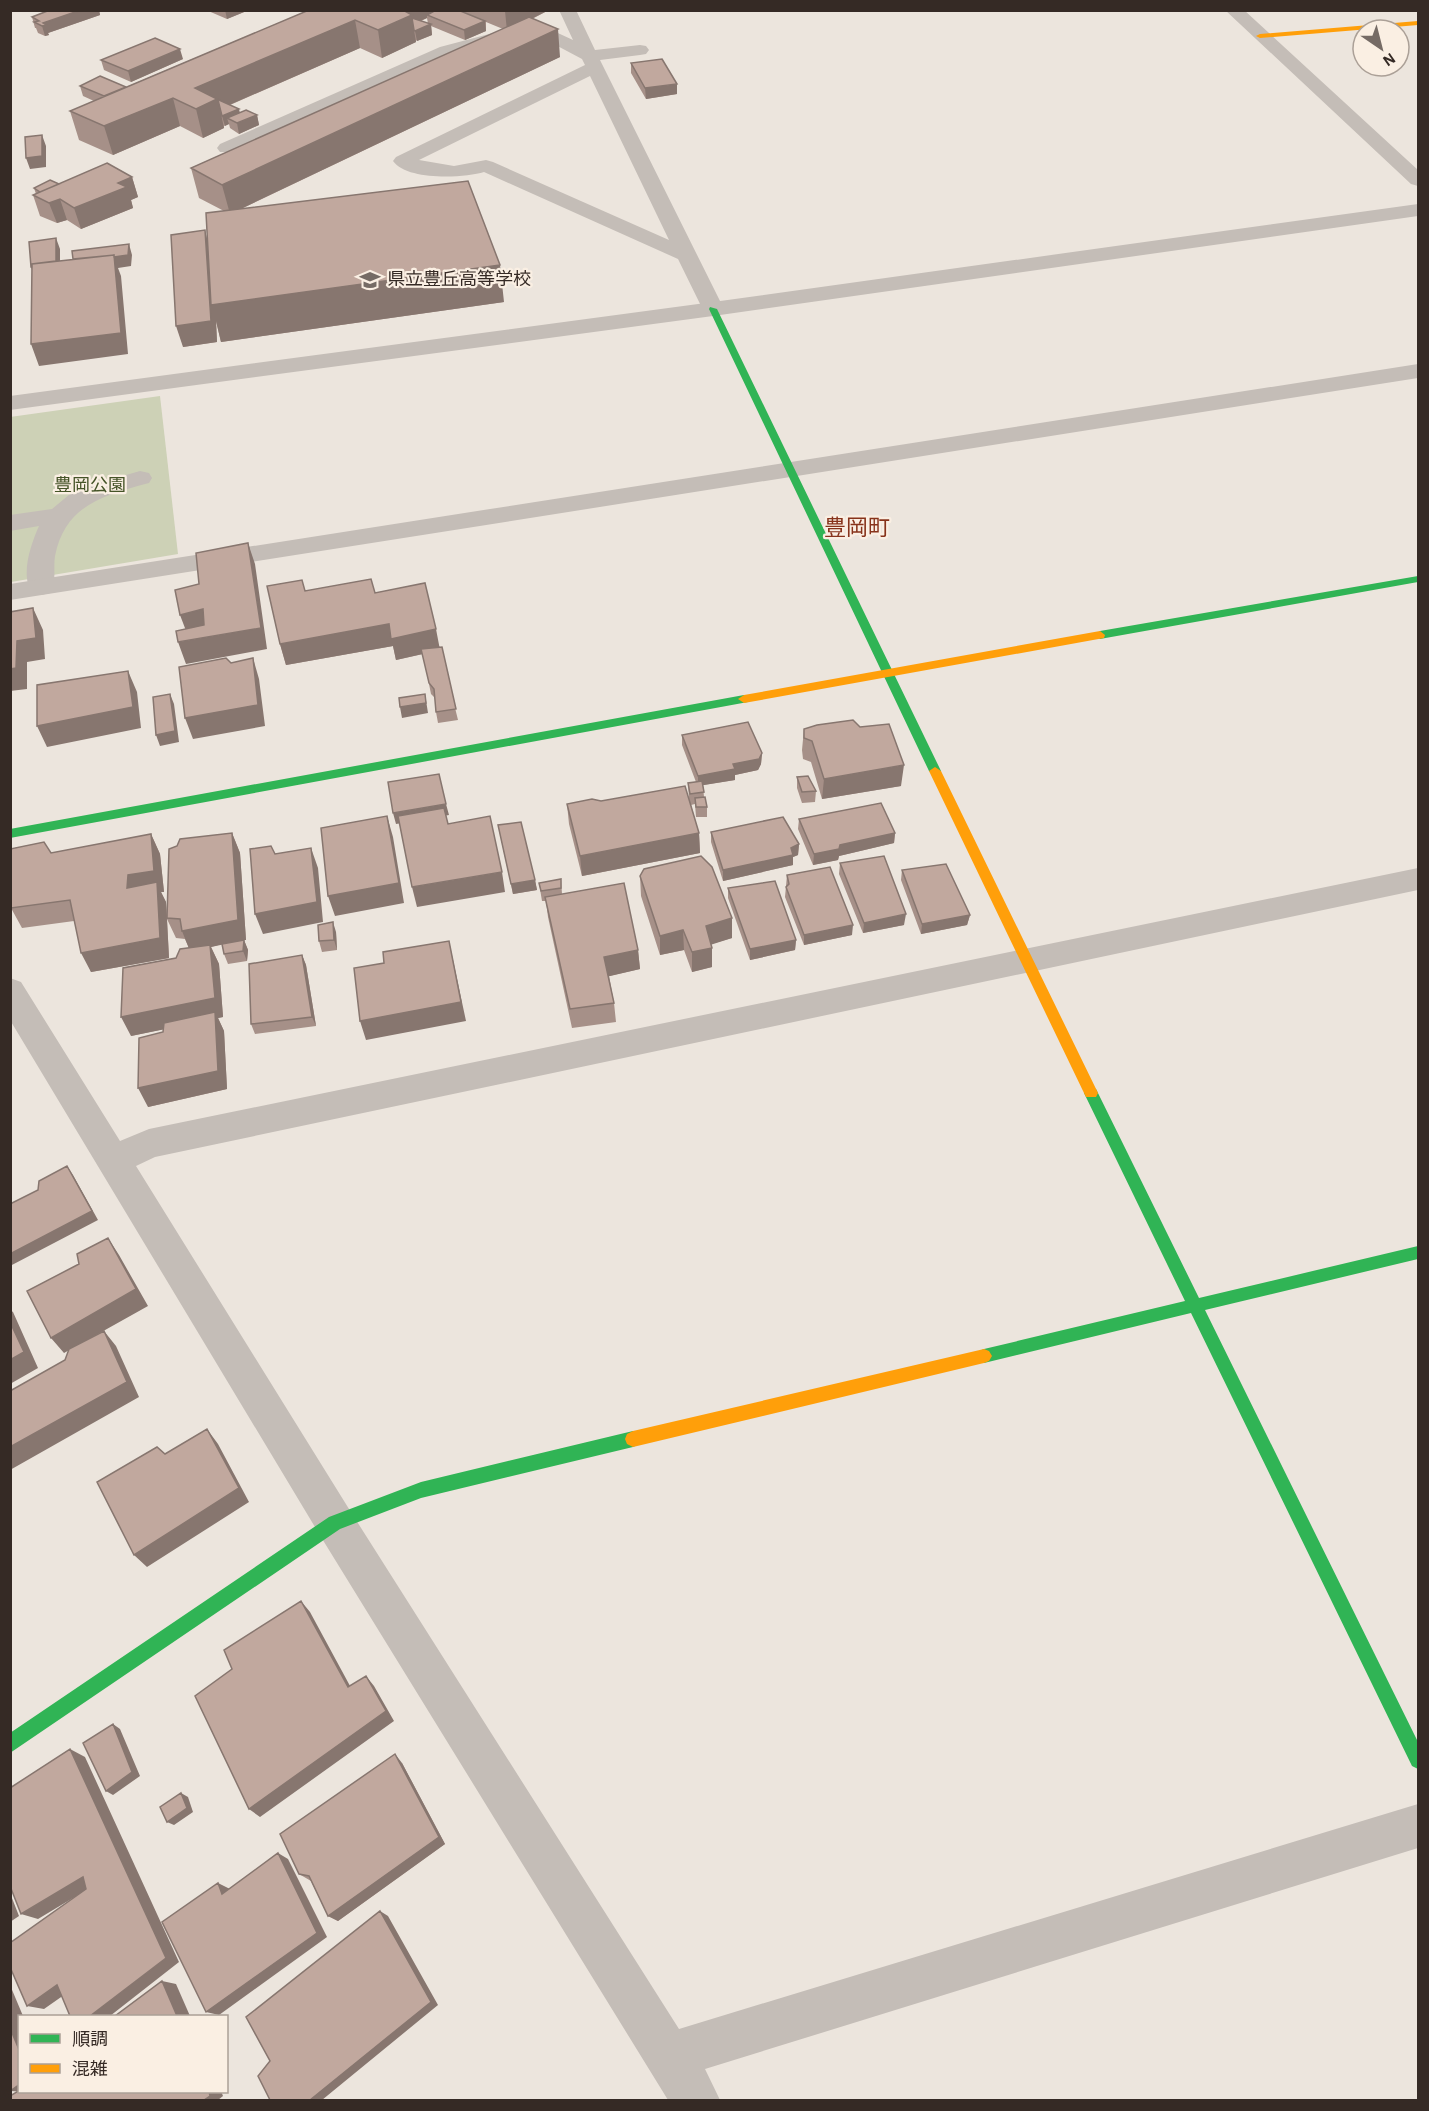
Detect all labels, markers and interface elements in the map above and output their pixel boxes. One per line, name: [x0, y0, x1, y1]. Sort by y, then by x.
north arrow: [1351, 18, 1411, 78]
text: N: [1380, 50, 1398, 69]
school or university icon: 県立豊丘高等学校: [358, 268, 382, 292]
place label: 県立豊丘高等学校: [387, 269, 531, 289]
park label: 豊岡公園: [54, 476, 126, 495]
district label: 豊岡町: [824, 516, 890, 539]
legend: [18, 2015, 228, 2093]
text: 順調: [72, 2031, 108, 2049]
text: 混雑: [72, 2059, 108, 2079]

